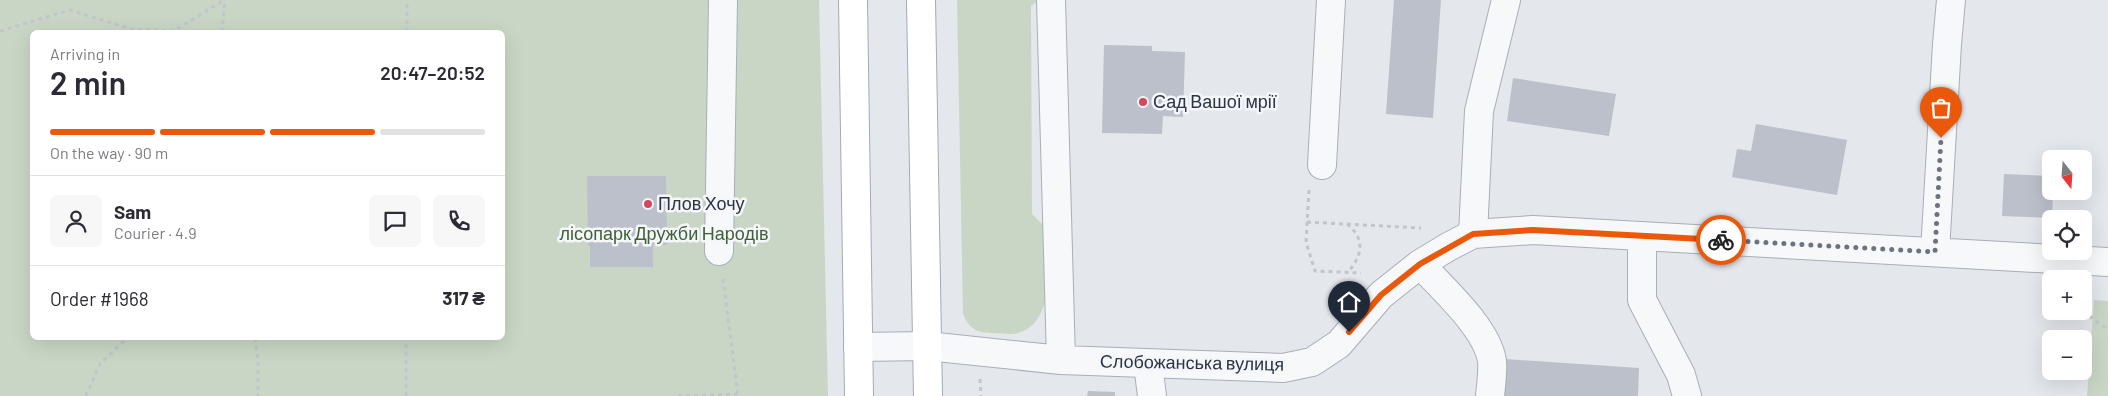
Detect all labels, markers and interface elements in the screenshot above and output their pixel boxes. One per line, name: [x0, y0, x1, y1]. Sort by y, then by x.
text: Arriving in: [50, 44, 120, 63]
text: 20:47–20:52: [380, 61, 485, 84]
text: 2 min: [50, 63, 126, 101]
pin: [1920, 87, 1962, 138]
place label: Сад Вашої мрії: [1153, 90, 1277, 112]
icon: bag: [1927, 94, 1955, 122]
marker: Сад Вашої мрії: [1137, 96, 1149, 108]
text: On the way · 90 m: [50, 143, 168, 162]
north arrow: [2042, 150, 2092, 200]
map controls: [2042, 150, 2092, 380]
place label: Плов Хочу: [658, 192, 745, 214]
button: person: [50, 195, 102, 247]
button: chat: [369, 195, 421, 247]
button: phone: [433, 195, 485, 247]
marker: Плов Хочу: [642, 198, 654, 210]
text: Sam: [114, 200, 151, 223]
button: locate: [2042, 210, 2092, 260]
courier: [1696, 215, 1746, 265]
park label: лісопарк Дружби Народів: [559, 222, 769, 244]
text: Courier · 4.9: [114, 223, 197, 242]
icon: bike: [1707, 226, 1735, 254]
button: +: [2042, 270, 2092, 320]
pin: [1328, 281, 1370, 332]
text: 317 ₴: [442, 286, 485, 309]
text: Order #1968: [50, 287, 149, 310]
icon: home: [1335, 288, 1363, 316]
button: −: [2042, 330, 2092, 380]
street label: Слобожанська вулиця: [1100, 349, 1284, 375]

